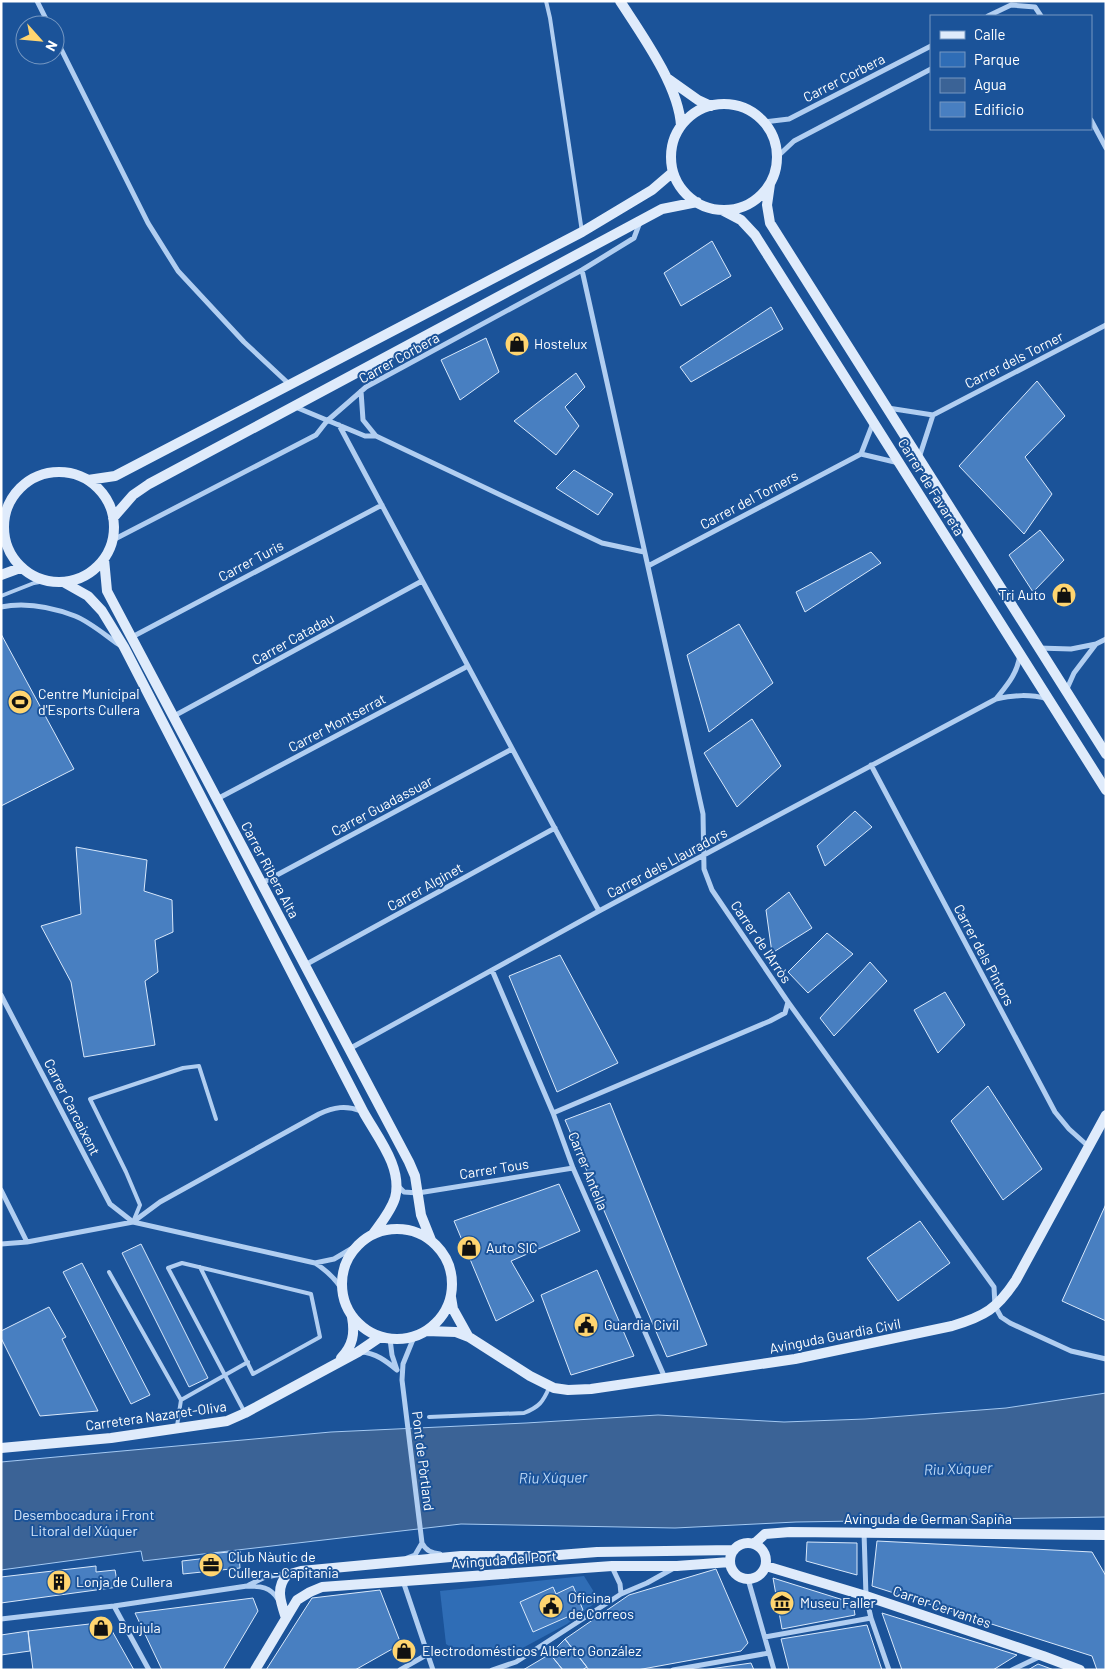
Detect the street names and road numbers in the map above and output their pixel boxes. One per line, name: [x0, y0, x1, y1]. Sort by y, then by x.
street label: Carrer Corbera: [800, 50, 887, 105]
street label: Carrer dels Torner: [962, 327, 1066, 392]
street label: Carrer Corbera: [356, 328, 442, 387]
street label: Carrer de Favareta: [895, 435, 968, 539]
street label: Carrer del Torners: [697, 466, 801, 533]
street label: Carrer Turis: [215, 536, 286, 585]
street label: Carrer Catadau: [249, 609, 337, 668]
street label: Carrer Montserrat: [285, 690, 388, 755]
street label: Carrer Guadassuar: [328, 772, 435, 839]
street label: Carrer Ribera Alta: [238, 818, 303, 921]
street label: Carrer dels Llauradors: [604, 823, 730, 902]
street label: Carrer Alginet: [384, 859, 465, 914]
street label: Carrer de l'Arròs: [728, 897, 795, 986]
street label: Carrer dels Pintors: [951, 901, 1019, 1009]
street label: Carrer Carcaixent: [41, 1056, 104, 1158]
street label: Carrer Antella: [565, 1129, 612, 1212]
street label: Carrer Tous: [458, 1155, 530, 1182]
street label: Avinguda Guardia Civil: [768, 1314, 902, 1357]
street label: Carretera Nazaret-Oliva: [84, 1397, 228, 1434]
street label: Pont de Pòrtland: [409, 1410, 438, 1512]
street label: Avinguda de German Sapiña: [844, 1510, 1012, 1527]
street label: Avinguda del Port: [451, 1547, 557, 1572]
street label: Carrer Cervantes: [891, 1582, 994, 1631]

